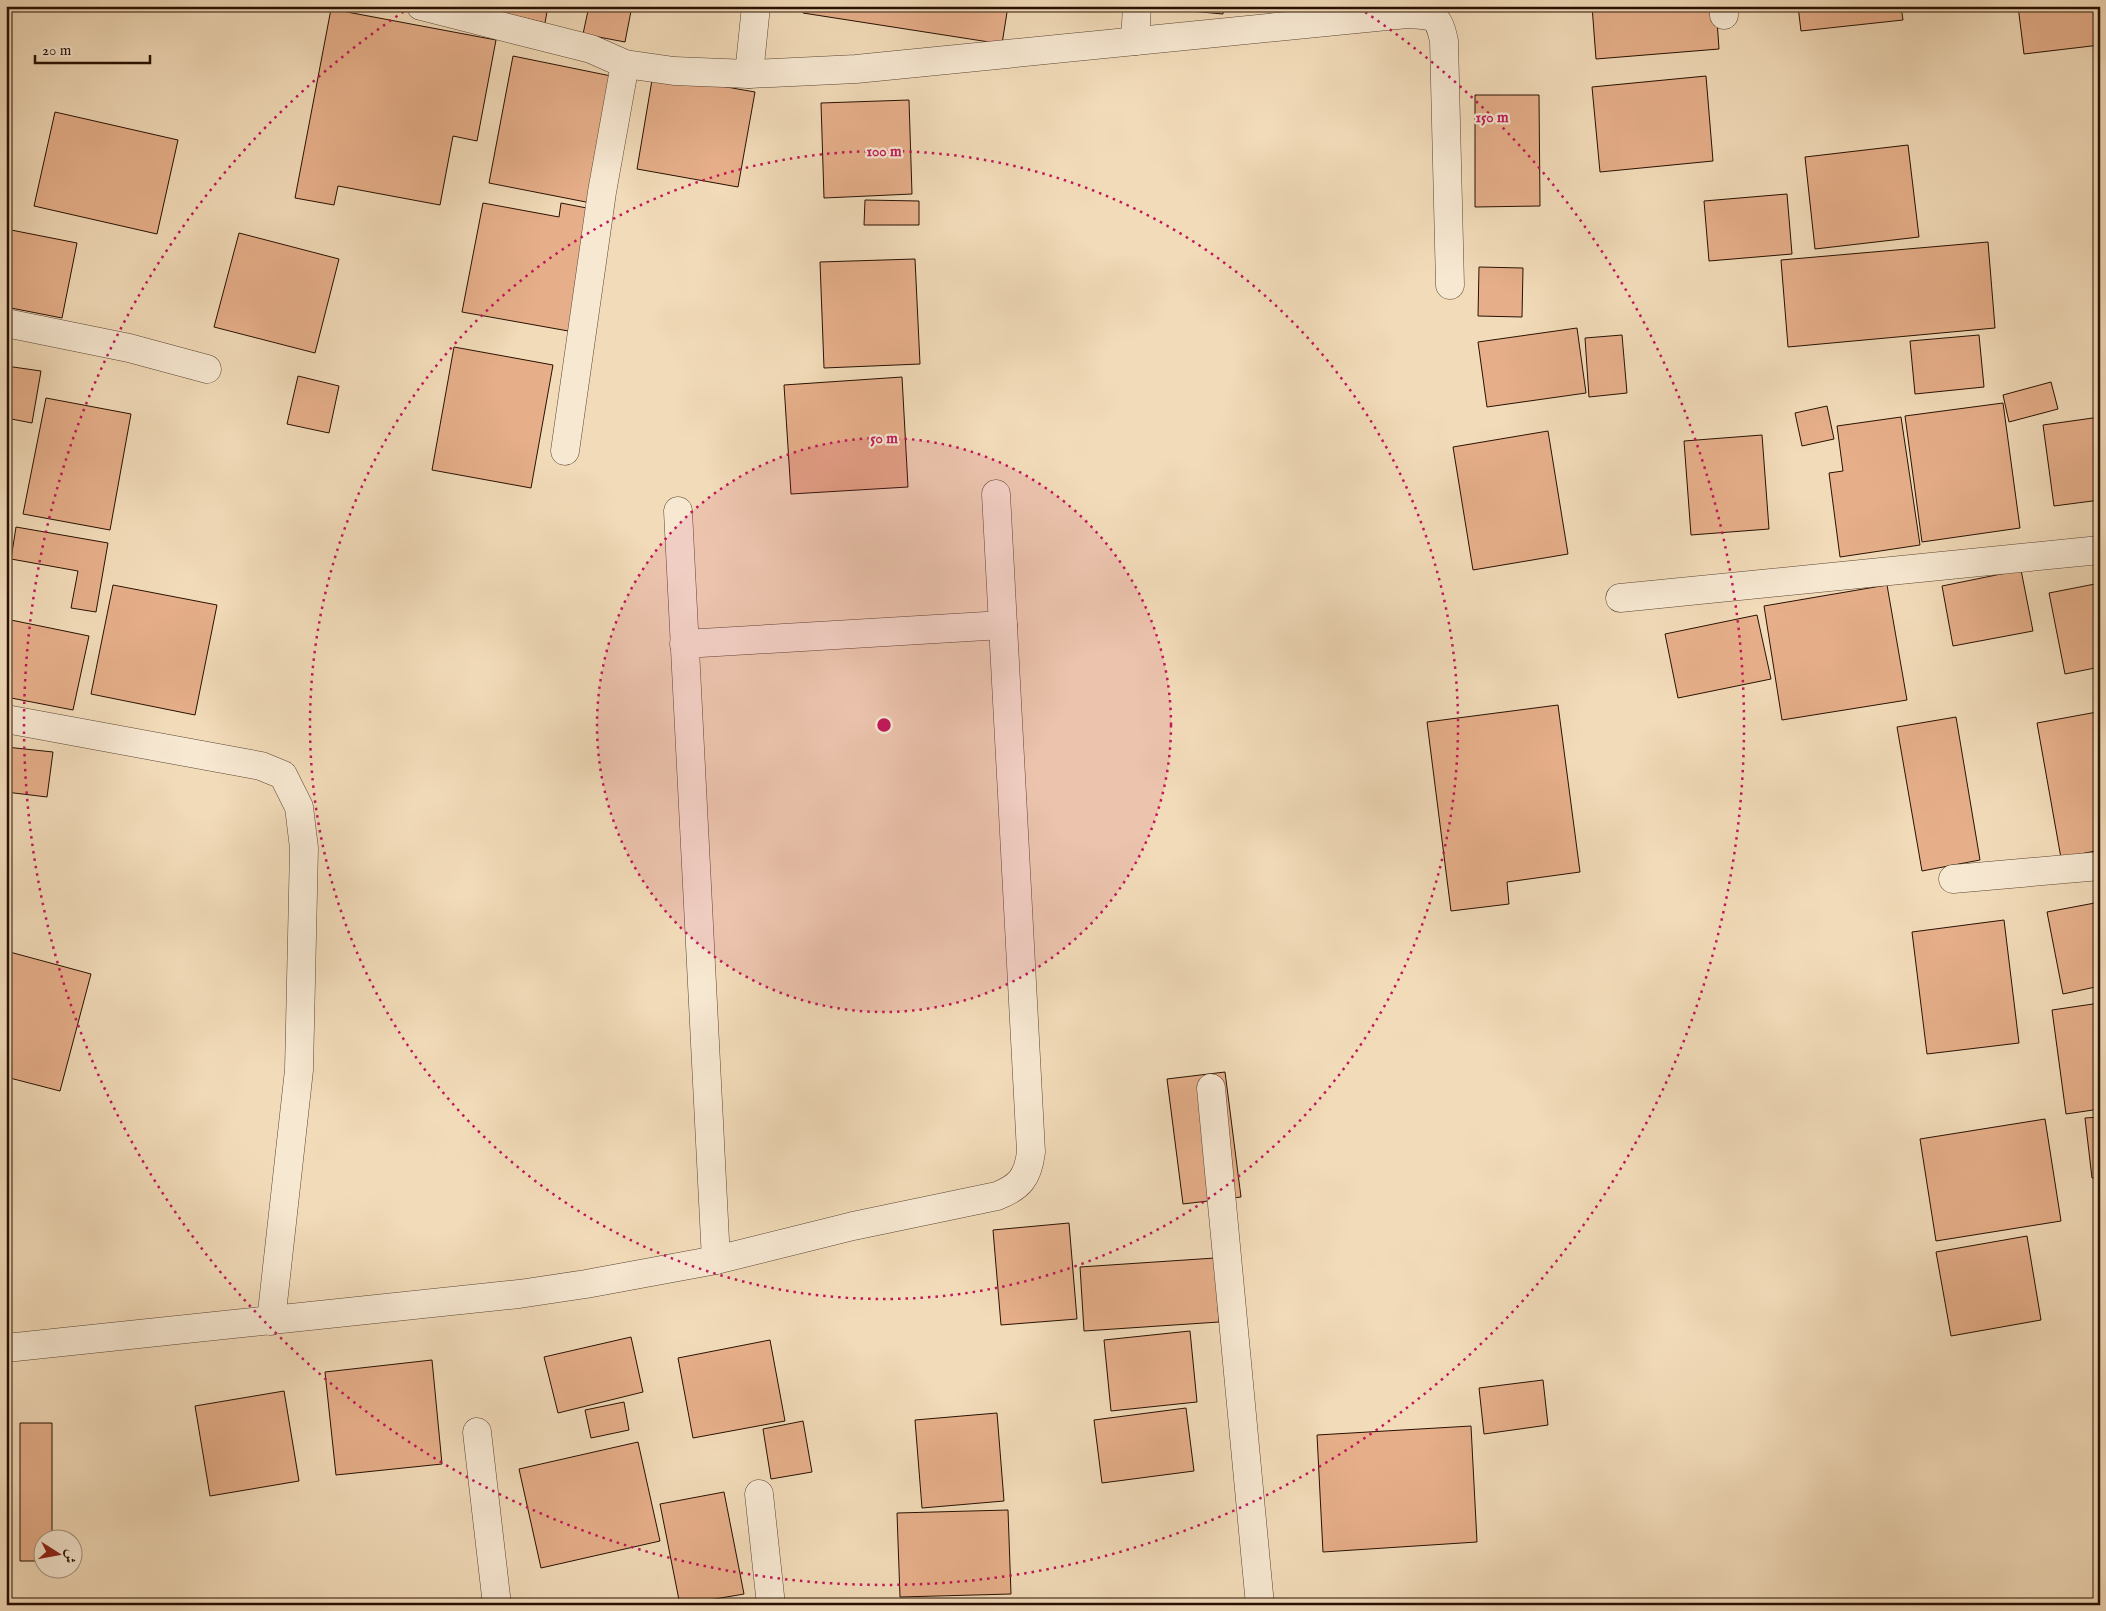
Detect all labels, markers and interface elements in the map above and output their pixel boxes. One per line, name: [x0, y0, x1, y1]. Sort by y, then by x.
scale bar: [35, 32, 150, 64]
text: 20 m: [42, 41, 72, 60]
text: 150 m: [1475, 108, 1509, 127]
text: 100 m: [866, 142, 902, 161]
text: 50 m: [870, 429, 898, 448]
centre of rings: [875, 716, 893, 734]
north arrow: [32, 1528, 82, 1578]
text: ش: [60, 1548, 80, 1565]

